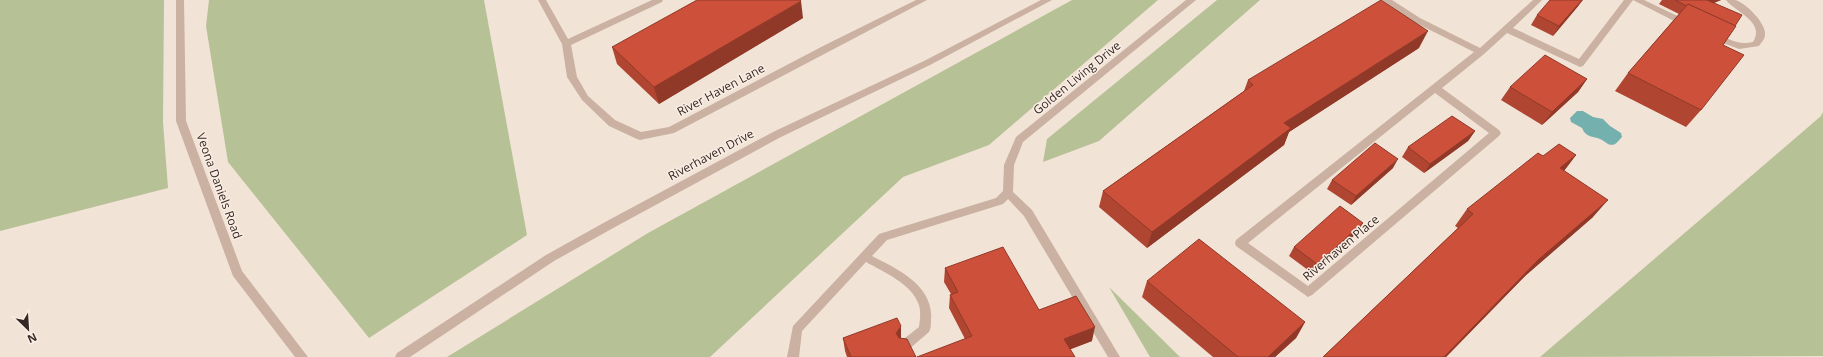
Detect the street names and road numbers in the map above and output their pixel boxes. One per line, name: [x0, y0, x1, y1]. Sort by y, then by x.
street label: Golden Living Drive: [1029, 37, 1124, 118]
street label: River Haven Lane: [674, 59, 768, 120]
street label: Riverhaven Drive: [665, 125, 757, 184]
street label: Veona Daniels Road: [192, 131, 246, 241]
street label: Riverhaven Place: [1299, 211, 1383, 285]

